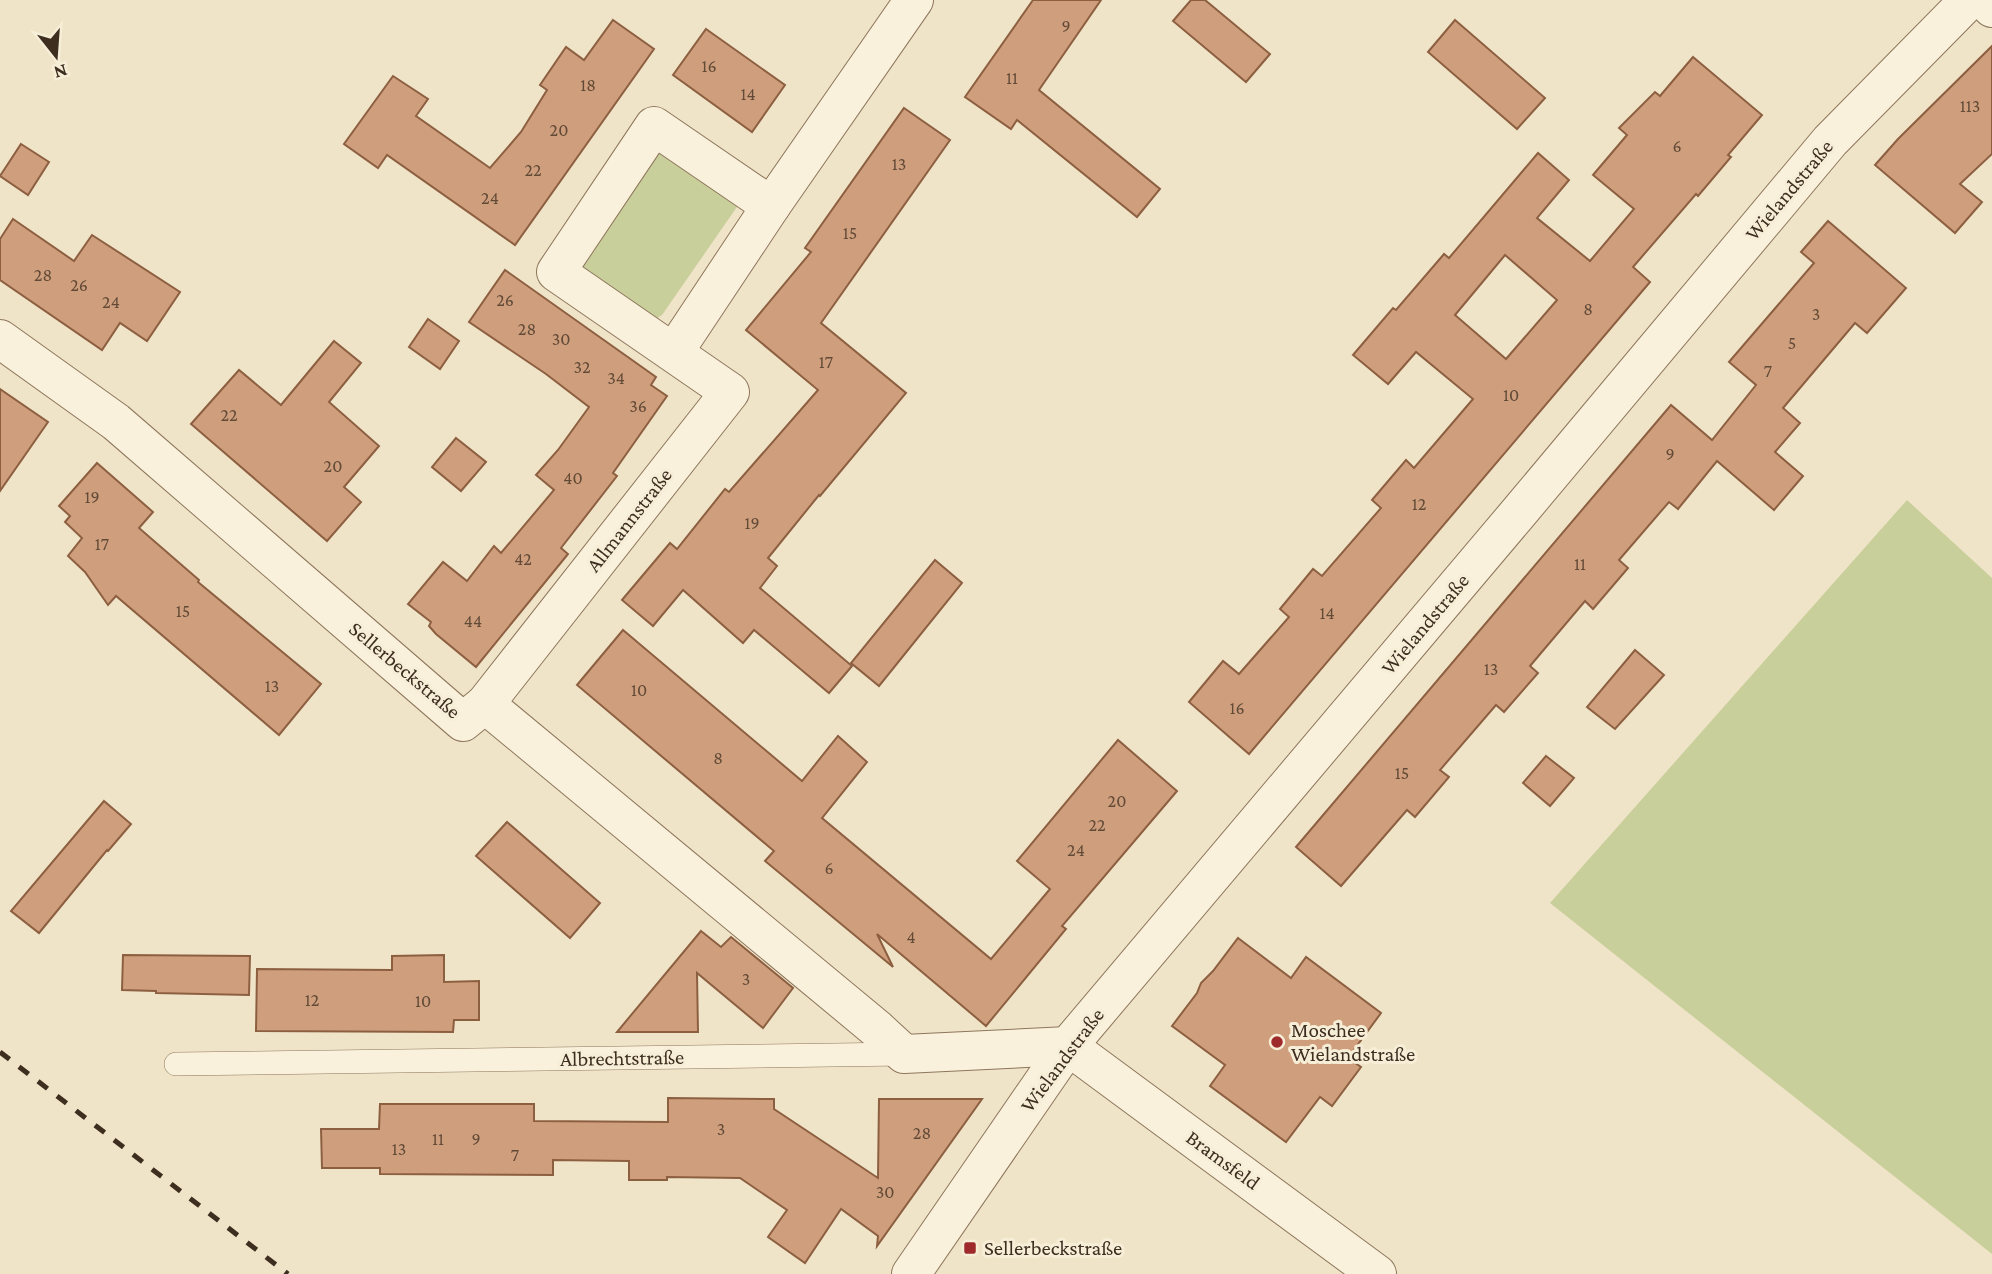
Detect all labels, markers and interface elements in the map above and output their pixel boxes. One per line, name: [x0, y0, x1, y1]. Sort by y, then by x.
house number: 9: [1061, 16, 1071, 36]
north arrow: [21, 21, 91, 91]
house number: 16: [701, 56, 717, 76]
text: N: [52, 60, 70, 84]
house number: 11: [1006, 68, 1018, 88]
house number: 18: [580, 75, 596, 95]
house number: 14: [740, 84, 756, 104]
house number: 113: [1960, 96, 1980, 116]
house number: 20: [550, 120, 568, 140]
street label: Wielandstraße: [1740, 135, 1838, 245]
house number: 6: [1672, 136, 1682, 156]
house number: 13: [892, 154, 906, 174]
house number: 22: [524, 160, 542, 180]
house number: 24: [481, 188, 499, 208]
house number: 15: [843, 223, 857, 243]
house number: 28: [34, 265, 52, 285]
house number: 26: [70, 275, 88, 295]
house number: 26: [496, 290, 514, 310]
house number: 24: [102, 292, 120, 312]
house number: 8: [1583, 299, 1593, 319]
house number: 3: [1812, 304, 1820, 324]
house number: 28: [518, 319, 536, 339]
house number: 30: [552, 329, 570, 349]
house number: 5: [1788, 333, 1796, 353]
house number: 17: [819, 352, 833, 372]
house number: 32: [573, 357, 591, 377]
house number: 7: [1764, 361, 1772, 381]
house number: 34: [607, 368, 625, 388]
house number: 10: [1503, 385, 1519, 405]
house number: 36: [629, 396, 647, 416]
house number: 22: [220, 405, 238, 425]
house number: 9: [1665, 444, 1675, 464]
house number: 20: [324, 456, 342, 476]
street label: Allmannstraße: [581, 463, 677, 577]
house number: 40: [563, 468, 583, 488]
house number: 19: [84, 487, 100, 507]
house number: 12: [1412, 494, 1426, 514]
house number: 19: [744, 513, 760, 533]
house number: 17: [95, 534, 109, 554]
house number: 42: [514, 549, 532, 569]
house number: 11: [1574, 554, 1586, 574]
street label: Wielandstraße: [1376, 569, 1474, 679]
house number: 15: [176, 601, 190, 621]
house number: 14: [1319, 603, 1335, 623]
house number: 44: [464, 611, 482, 631]
street label: Sellerbeckstraße: [344, 616, 466, 724]
house number: 13: [1484, 659, 1498, 679]
house number: 13: [265, 676, 279, 696]
house number: 10: [631, 680, 647, 700]
house number: 16: [1229, 698, 1245, 718]
house number: 8: [713, 748, 723, 768]
house number: 15: [1395, 763, 1409, 783]
house number: 20: [1108, 791, 1126, 811]
house number: 22: [1088, 815, 1106, 835]
house number: 24: [1067, 840, 1085, 860]
house number: 6: [824, 858, 834, 878]
house number: 4: [906, 927, 916, 947]
house number: 3: [742, 969, 750, 989]
house number: 12: [305, 990, 319, 1010]
house number: 10: [415, 991, 431, 1011]
street label: Wielandstraße: [1015, 1003, 1109, 1117]
place label: Moschee Wielandstraße: [1291, 1018, 1415, 1066]
marker: Moschee Wielandstraße: [1269, 1034, 1285, 1050]
street label: Albrechtstraße: [560, 1045, 684, 1071]
house number: 3: [717, 1119, 725, 1139]
house number: 28: [913, 1123, 931, 1143]
street label: Bramsfeld: [1181, 1125, 1265, 1195]
house number: 11: [432, 1129, 444, 1149]
house number: 9: [471, 1129, 481, 1149]
house number: 13: [392, 1139, 406, 1159]
house number: 7: [511, 1145, 519, 1165]
house number: 30: [876, 1182, 894, 1202]
place label: Sellerbeckstraße: [984, 1236, 1122, 1260]
marker: Sellerbeckstraße: [962, 1240, 978, 1256]

